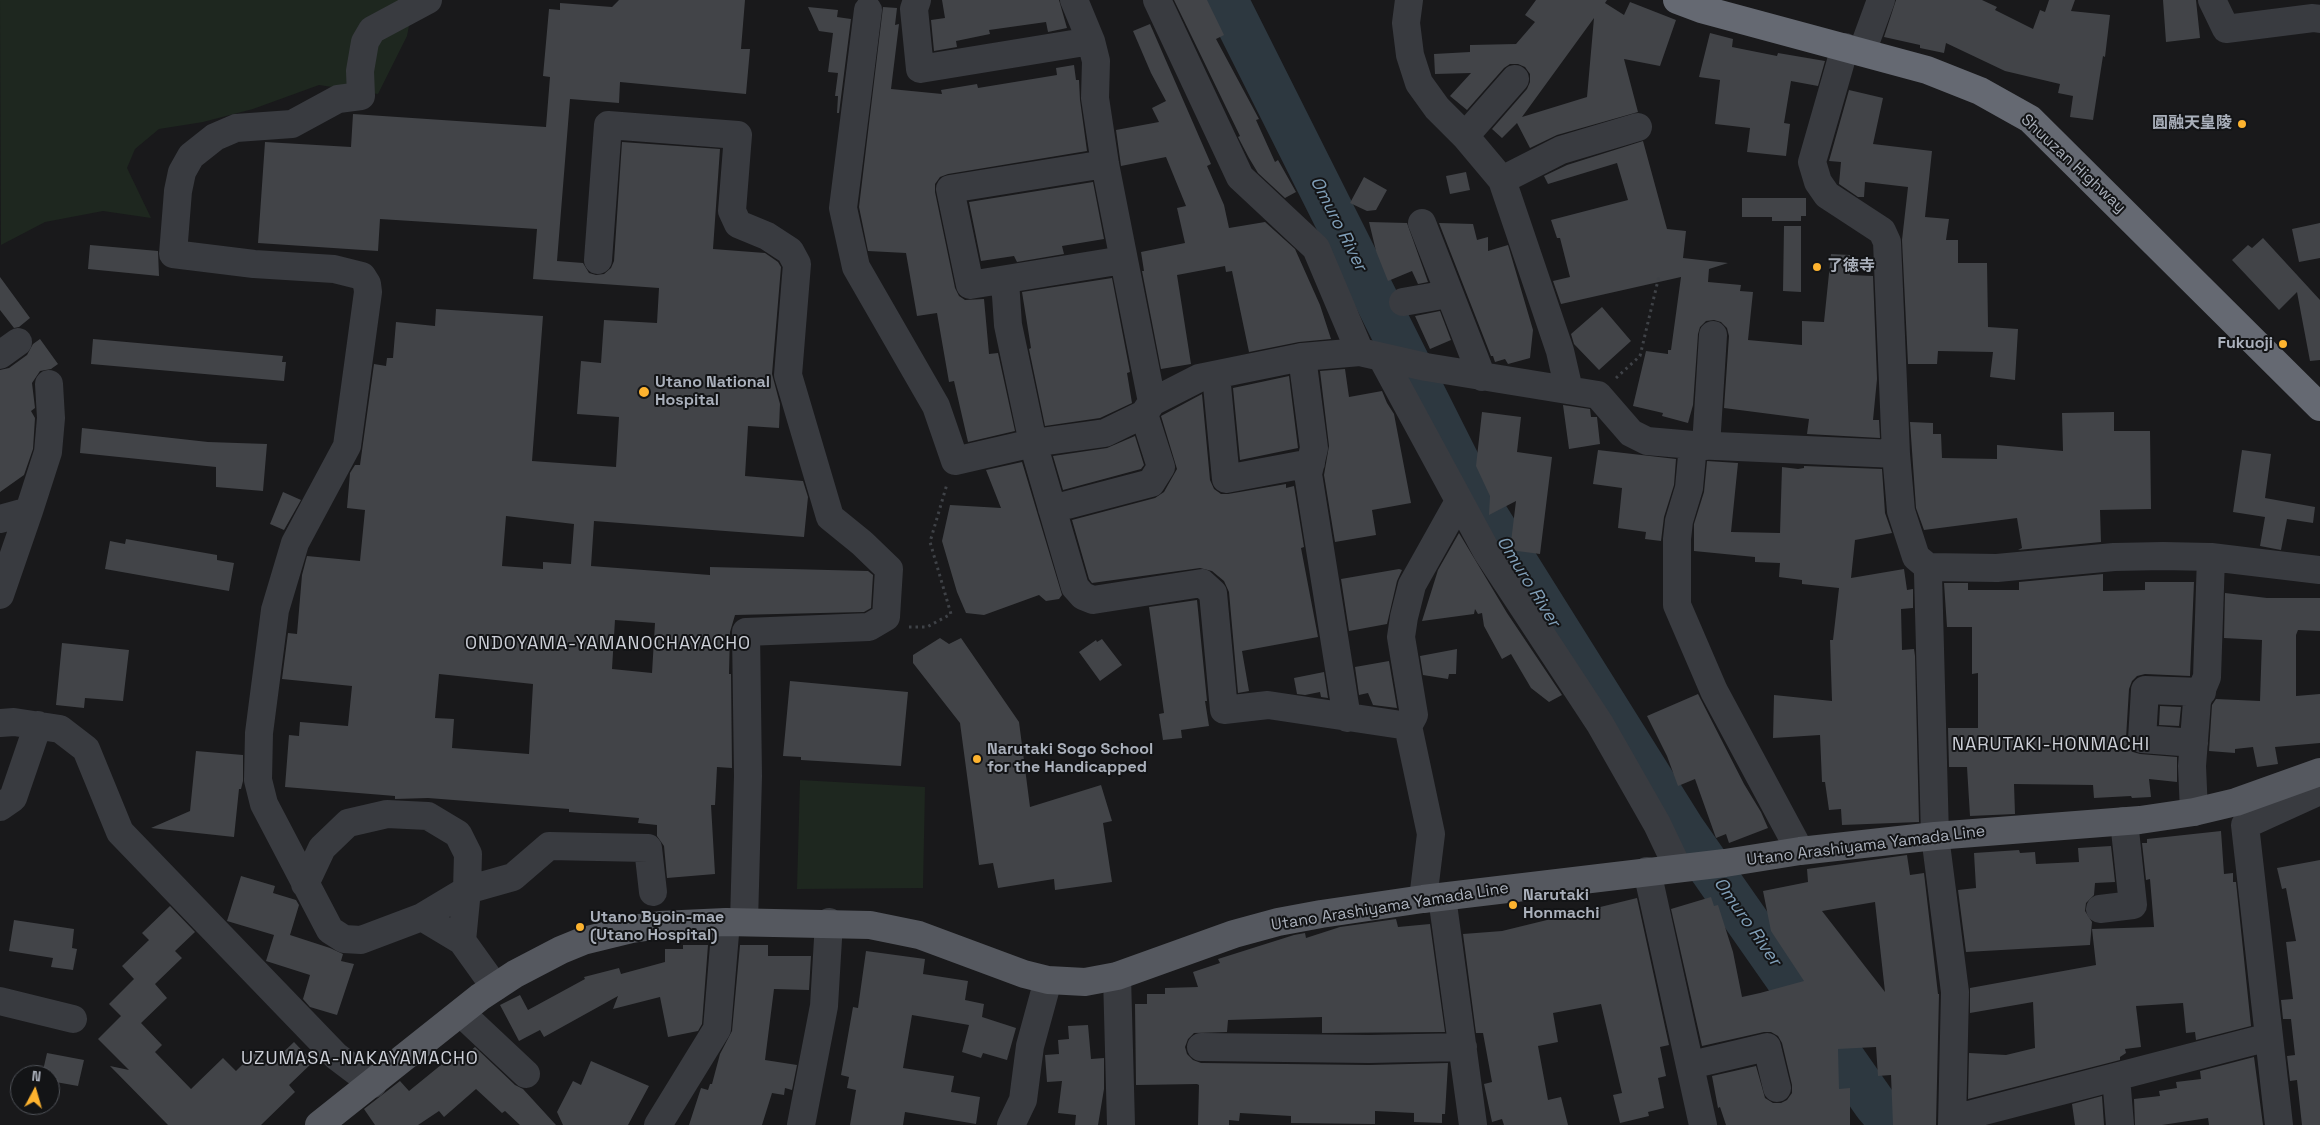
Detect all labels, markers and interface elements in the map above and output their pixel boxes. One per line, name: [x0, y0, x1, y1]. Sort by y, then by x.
street label: Shuuzan Highway: [2017, 110, 2129, 218]
place label: 圓融天皇陵: [2152, 114, 2232, 134]
marker: 圓融天皇陵: [2236, 118, 2248, 130]
water label: Omuro River: [1305, 173, 1371, 275]
place label: 了徳寺: [1827, 257, 1875, 277]
marker: 了徳寺: [1811, 261, 1823, 273]
place label: Fukuoji: [2217, 334, 2273, 354]
marker: Fukuoji: [2277, 338, 2289, 350]
place label: Utano National Hospital: [655, 373, 770, 411]
marker: Utano National Hospital: [637, 385, 651, 399]
water label: Omuro River: [1492, 533, 1564, 631]
district label: ONDOYAMA-YAMANOCHAYACHO: [462, 633, 754, 655]
district label: NARUTAKI-HONMACHI: [1950, 734, 2152, 756]
place label: Narutaki Sogo School for the Handicapped: [987, 740, 1153, 778]
marker: Narutaki Sogo School for the Handicapped: [971, 753, 983, 765]
street label: Utano Arashiyama Yamada Line: [1746, 822, 1986, 870]
water label: Omuro River: [1709, 874, 1785, 970]
street label: Utano Arashiyama Yamada Line: [1270, 879, 1510, 935]
place label: Narutaki Honmachi: [1523, 886, 1599, 924]
marker: Narutaki Honmachi: [1507, 899, 1519, 911]
place label: Utano Byoin-mae (Utano Hospital): [590, 908, 724, 946]
marker: Utano Byoin-mae (Utano Hospital): [574, 921, 586, 933]
district label: UZUMASA-NAKAYAMACHO: [239, 1048, 481, 1070]
north arrow: [10, 1065, 60, 1115]
text: N: [31, 1067, 42, 1086]

